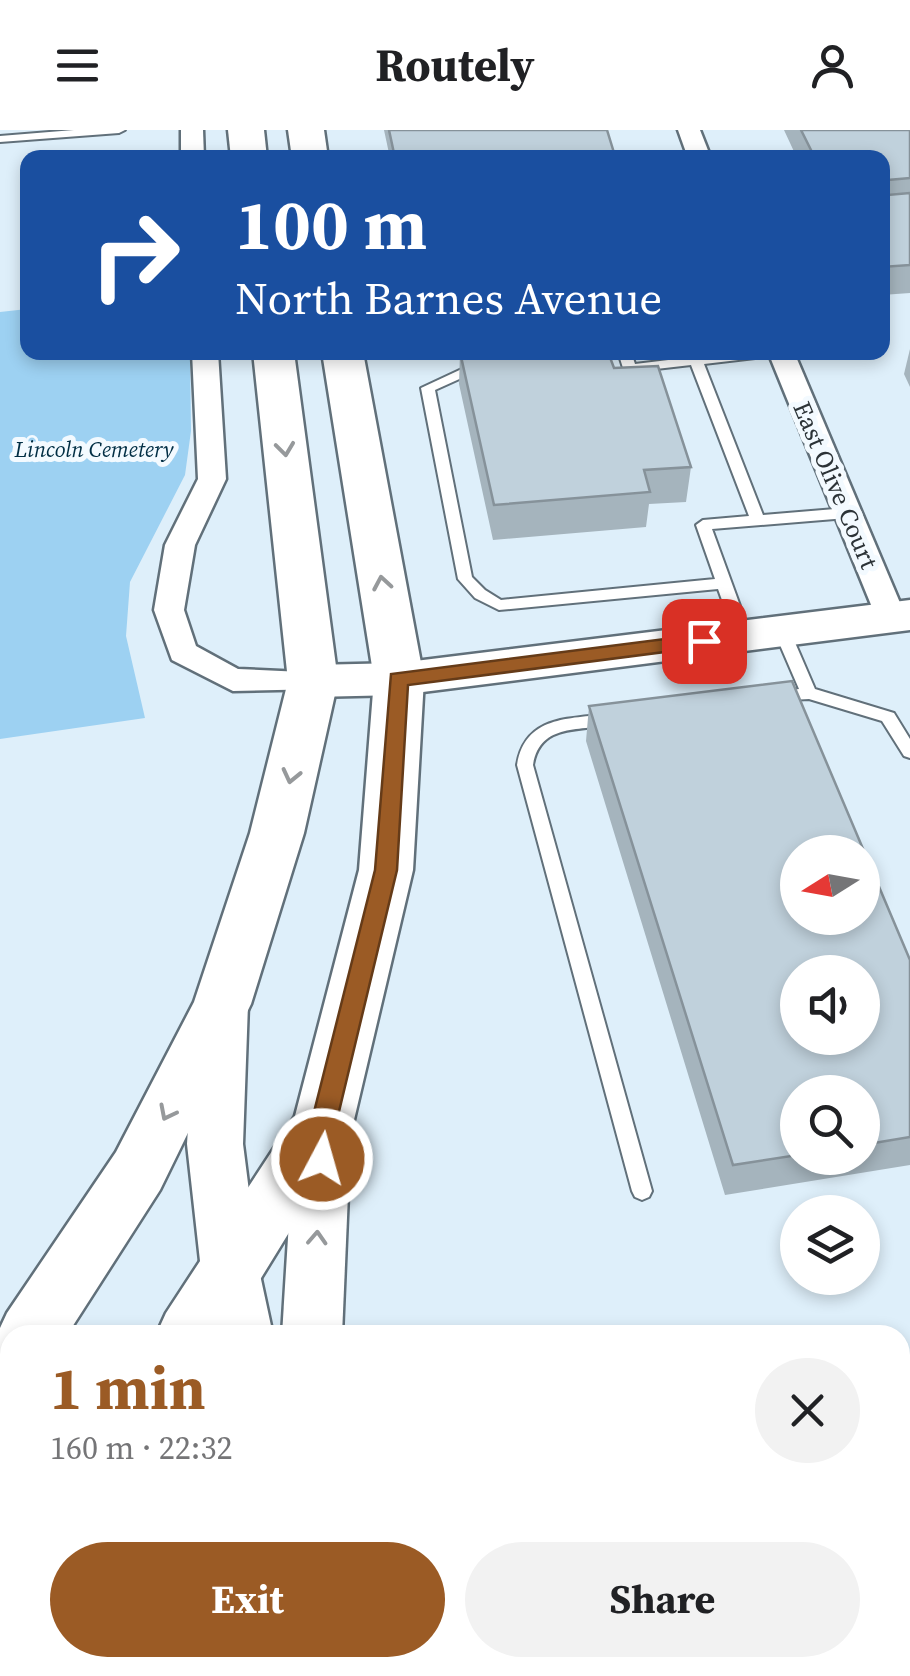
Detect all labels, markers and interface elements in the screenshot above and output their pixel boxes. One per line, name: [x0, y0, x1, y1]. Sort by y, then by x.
text: Routely: [375, 34, 535, 96]
icon: menu: [50, 38, 105, 93]
icon: person: [805, 38, 860, 93]
text: 100 m: [235, 176, 427, 272]
icon: right: [70, 190, 200, 320]
text: North Barnes Avenue: [235, 267, 662, 329]
street label: East Olive Court: [785, 396, 887, 575]
park label: Lincoln Cemetery: [13, 434, 174, 464]
one-way arrow: [274, 442, 295, 458]
one-way arrow: [372, 575, 393, 592]
pin: [662, 599, 747, 684]
icon: arrive: [677, 614, 732, 669]
one-way arrow: [281, 767, 302, 784]
north arrow: [780, 835, 880, 935]
map controls: [780, 835, 880, 1295]
button: sound: [780, 955, 880, 1055]
button: search: [780, 1075, 880, 1175]
one-way arrow: [160, 1102, 179, 1120]
position arrow: [270, 1107, 374, 1211]
button: layers: [780, 1195, 880, 1295]
one-way arrow: [307, 1229, 328, 1245]
text: 1 min: [50, 1347, 206, 1429]
button: close: [755, 1358, 860, 1463]
text: 160 m · 22:32: [50, 1426, 232, 1470]
button: Exit: [50, 1542, 445, 1657]
button: Share: [465, 1542, 860, 1657]

